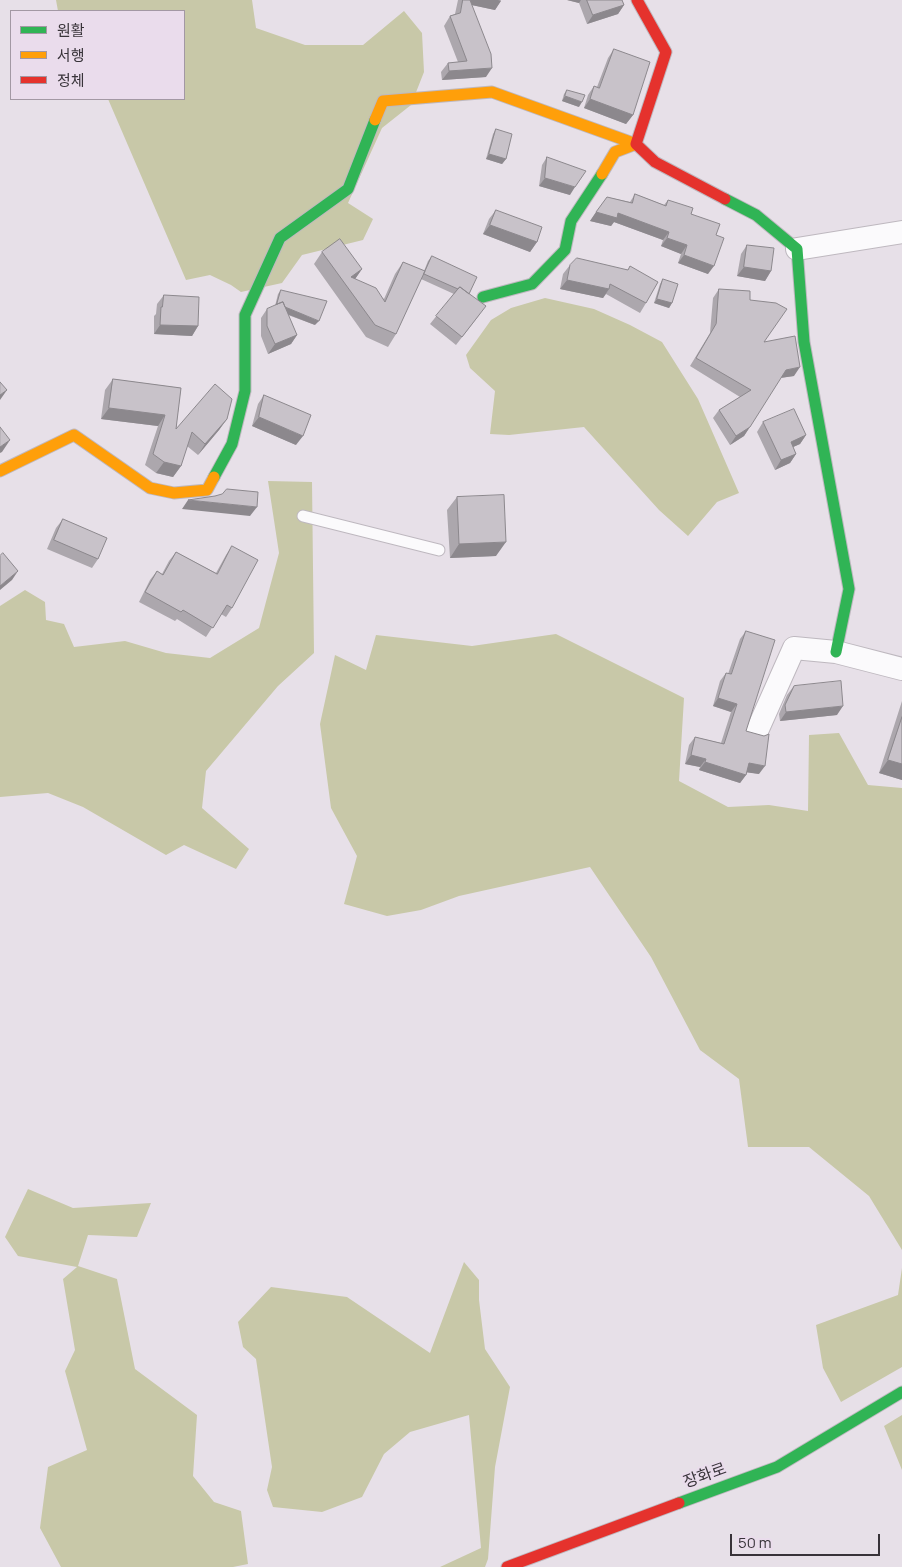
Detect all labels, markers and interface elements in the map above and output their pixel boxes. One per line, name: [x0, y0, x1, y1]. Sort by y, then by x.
legend: [10, 10, 185, 100]
text: 원활: [57, 20, 85, 41]
text: 서행: [57, 45, 85, 66]
text: 정체: [57, 70, 85, 91]
street label: 장화로: [681, 1459, 729, 1493]
scale bar: [732, 1524, 882, 1556]
text: 50 m: [738, 1532, 772, 1553]

